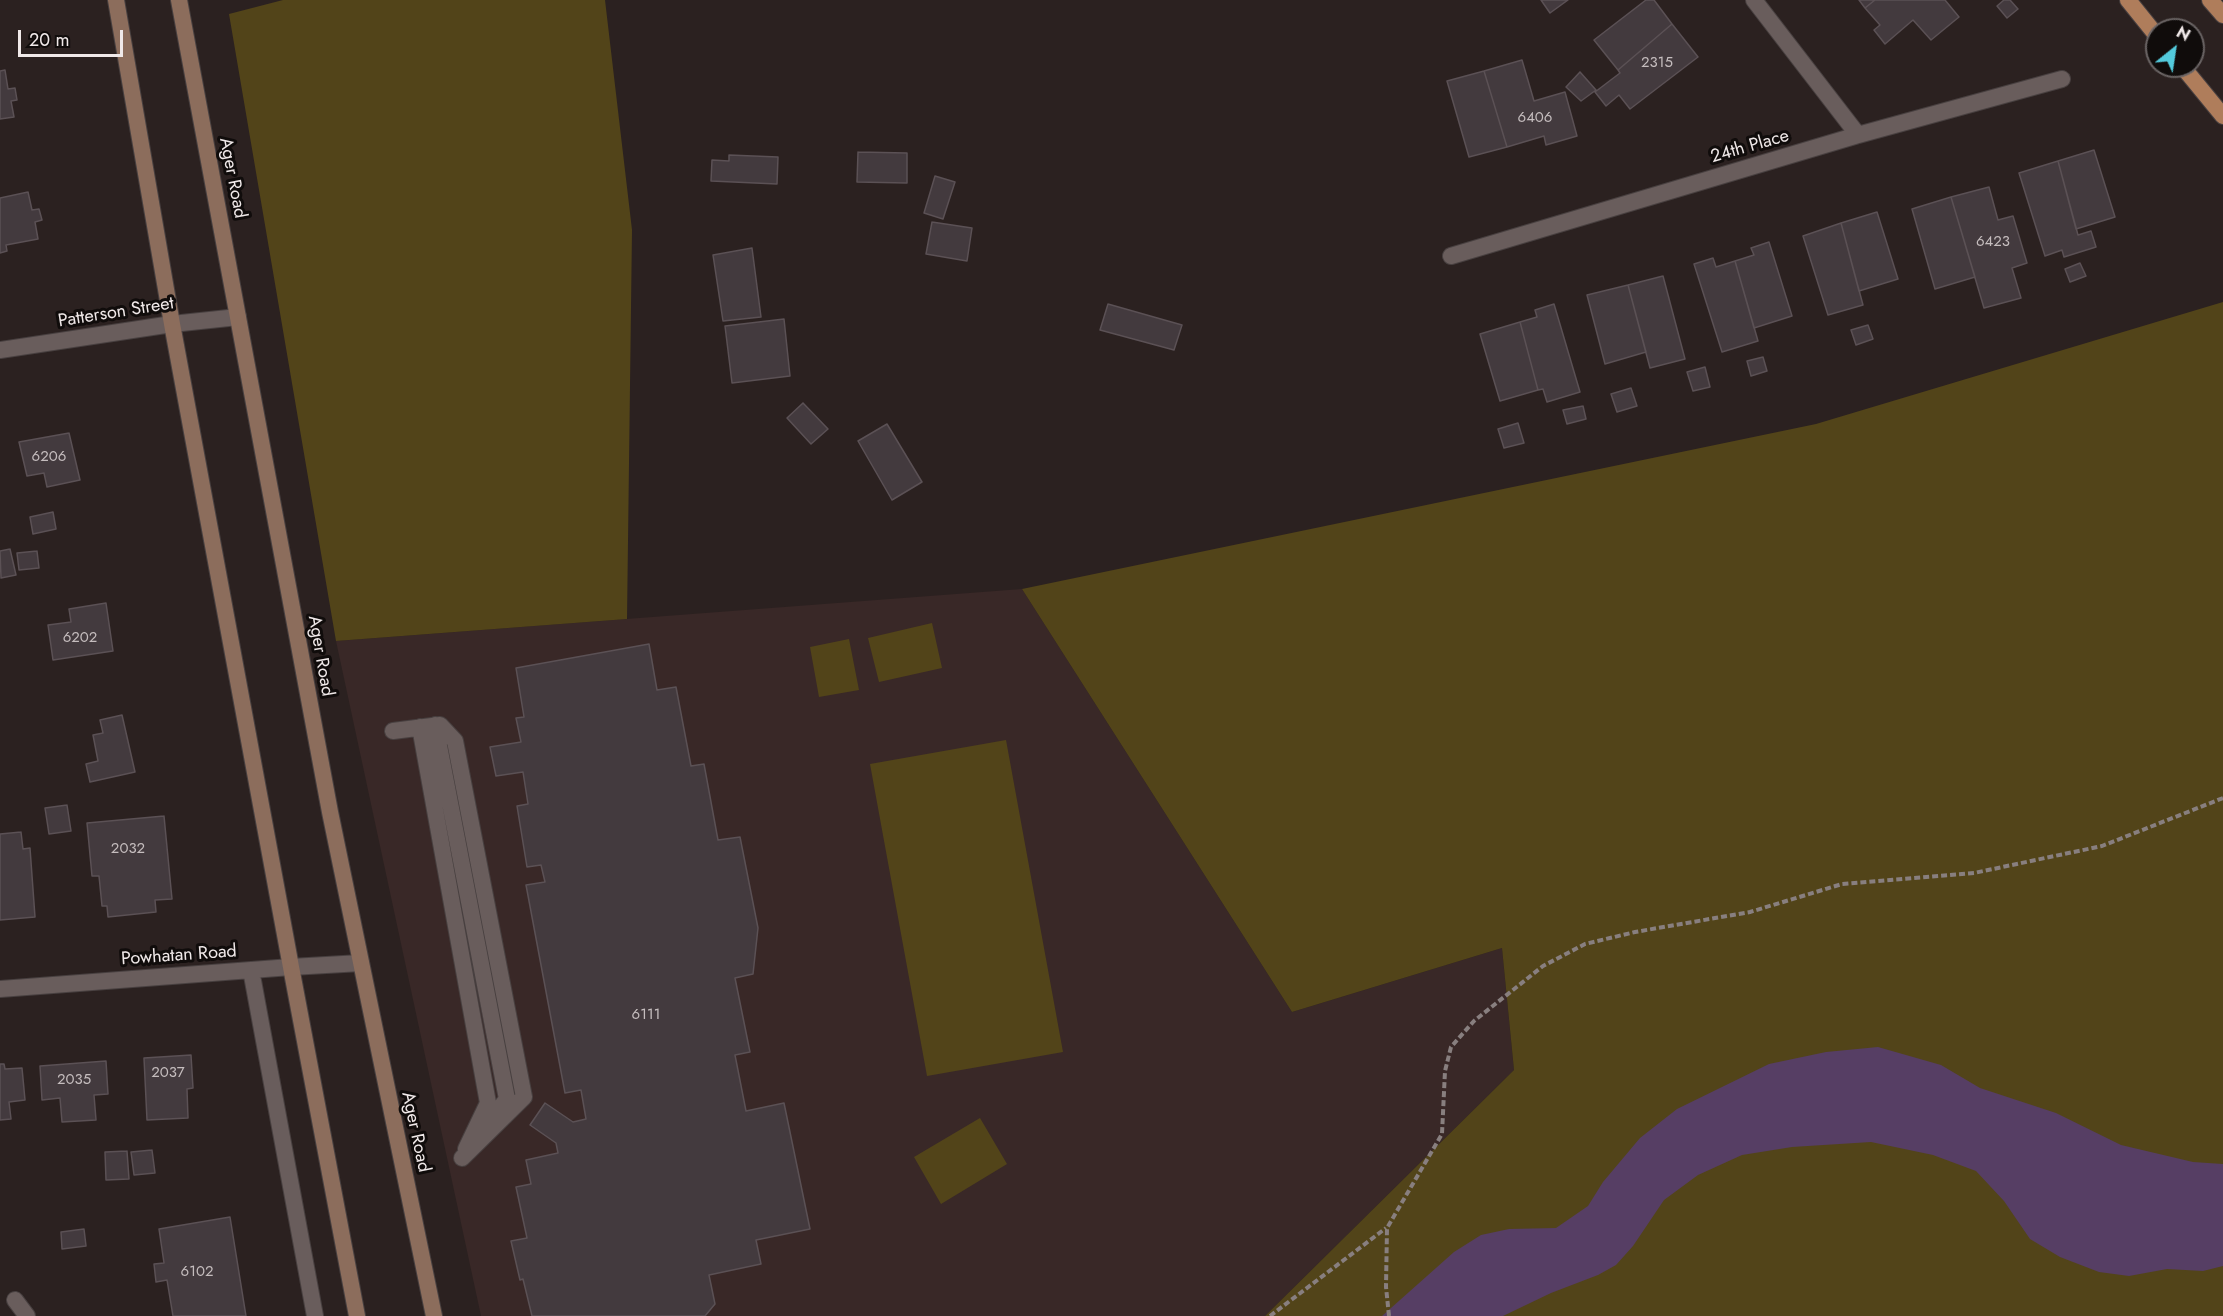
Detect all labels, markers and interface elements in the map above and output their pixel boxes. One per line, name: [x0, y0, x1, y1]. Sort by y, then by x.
scale bar: [21, 18, 126, 56]
north arrow: [2145, 18, 2205, 78]
text: N: [2172, 21, 2195, 47]
text: 20 m: [29, 27, 69, 53]
house number: 2315: [1641, 54, 1673, 72]
house number: 6406: [1517, 109, 1553, 127]
street label: 24th Place: [1708, 126, 1792, 168]
street label: Ager Road: [214, 136, 250, 220]
house number: 6423: [1976, 233, 2010, 251]
street label: Patterson Street: [57, 293, 175, 333]
house number: 6206: [32, 448, 66, 466]
street label: Ager Road: [302, 614, 338, 698]
house number: 6202: [63, 629, 97, 647]
house number: 2032: [111, 840, 145, 858]
street label: Powhatan Road: [120, 941, 238, 971]
house number: 6111: [632, 1006, 660, 1024]
house number: 2037: [151, 1064, 185, 1082]
house number: 2035: [57, 1071, 91, 1089]
street label: Ager Road: [396, 1090, 434, 1174]
house number: 6102: [181, 1263, 213, 1281]

